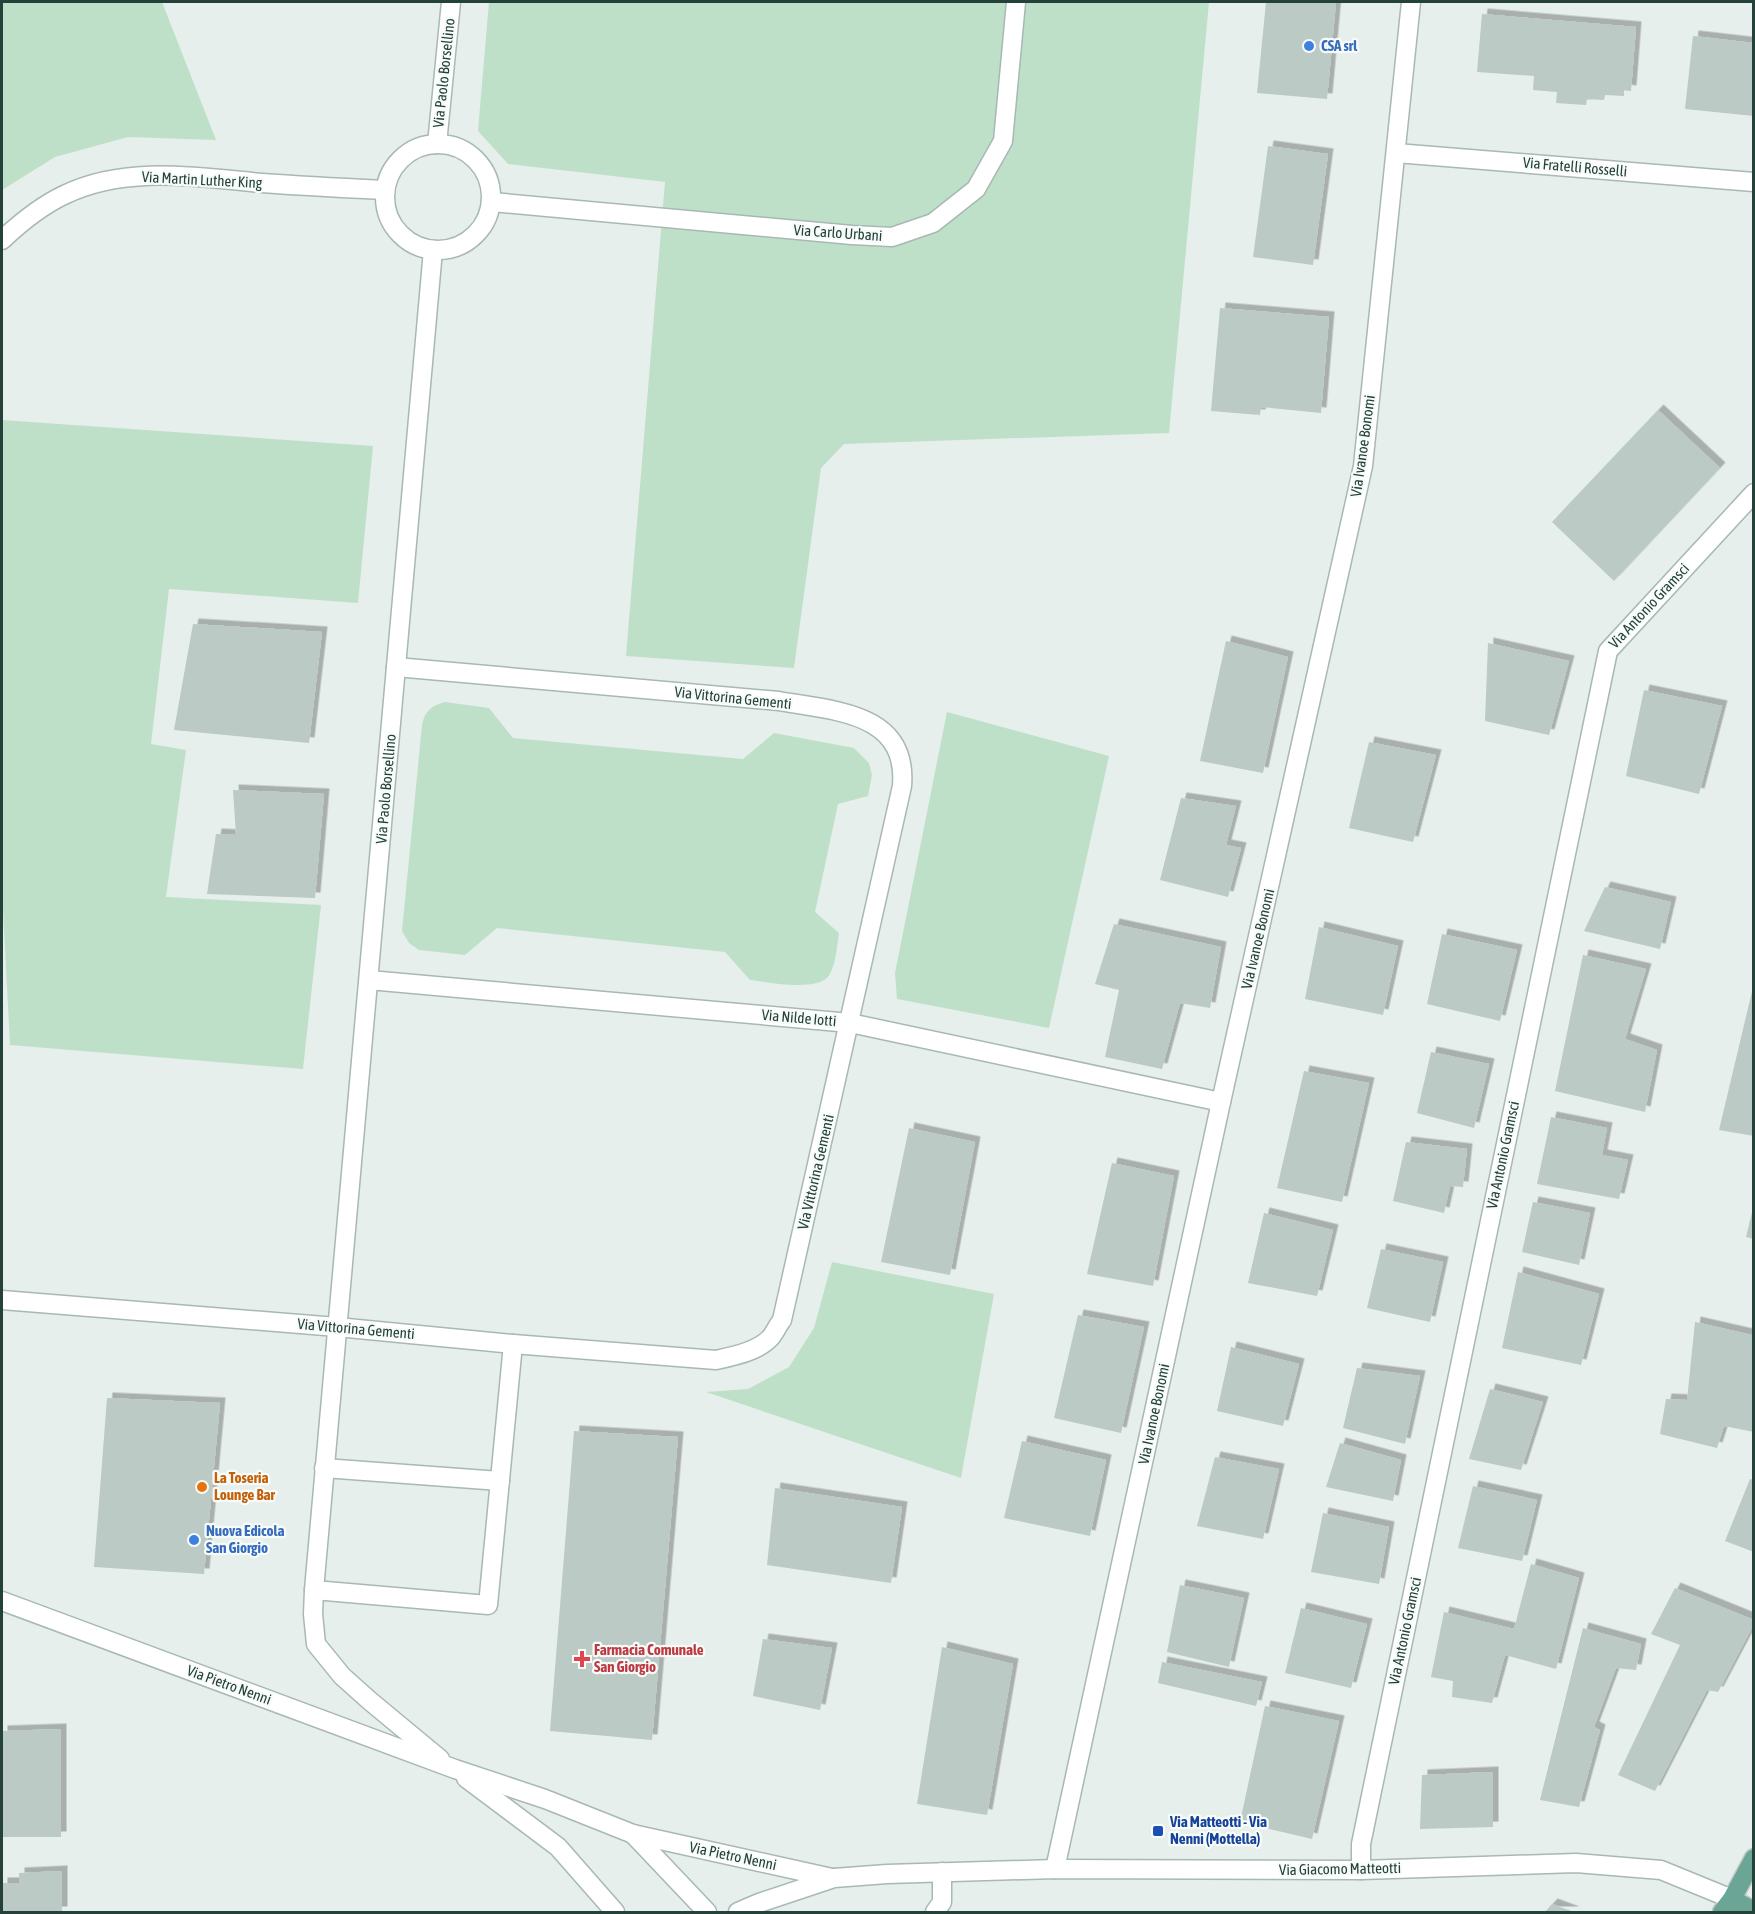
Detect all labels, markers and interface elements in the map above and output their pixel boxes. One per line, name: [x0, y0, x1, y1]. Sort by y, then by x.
street label: Via Paolo Borsellino: [429, 17, 458, 129]
place label: CSA srl: [1321, 37, 1358, 54]
marker: CSA srl: [1302, 39, 1316, 53]
street label: Via Fratelli Rosselli: [1522, 153, 1628, 180]
street label: Via Martin Luther King: [141, 168, 263, 191]
street label: Via Carlo Urbani: [793, 221, 883, 244]
street label: Via Ivanoe Bonomi: [1347, 394, 1378, 498]
street label: Via Antonio Gramsci: [1605, 560, 1692, 652]
street label: Via Vittorina Gementi: [674, 683, 793, 712]
street label: Via Paolo Borsellino: [372, 733, 399, 845]
street label: Via Ivanoe Bonomi: [1238, 887, 1277, 991]
street label: Via Nilde Iotti: [761, 1006, 837, 1029]
street label: Via Antonio Gramsci: [1483, 1099, 1522, 1210]
street label: Via Vittorina Gementi: [794, 1113, 837, 1231]
street label: Via Vittorina Gementi: [297, 1315, 415, 1342]
street label: Via Ivanoe Bonomi: [1135, 1362, 1172, 1466]
place label: La Toseria Lounge Bar: [214, 1469, 275, 1503]
marker: La Toseria Lounge Bar: [195, 1480, 209, 1494]
place label: Nuova Edicola San Giorgio: [206, 1522, 285, 1556]
marker: Nuova Edicola San Giorgio: [187, 1533, 201, 1547]
street label: Via Antonio Gramsci: [1385, 1575, 1424, 1686]
place label: Farmacia Comunale San Giorgio: [594, 1641, 704, 1675]
marker: Farmacia Comunale San Giorgio: [575, 1652, 589, 1666]
street label: Via Pietro Nenni: [185, 1661, 274, 1708]
place label: Via Matteotti - Via Nenni (Mottella): [1169, 1813, 1267, 1847]
marker: Via Matteotti - Via Nenni (Mottella): [1151, 1824, 1165, 1838]
street label: Via Pietro Nenni: [688, 1838, 778, 1873]
street label: Via Giacomo Matteotti: [1279, 1859, 1401, 1878]

